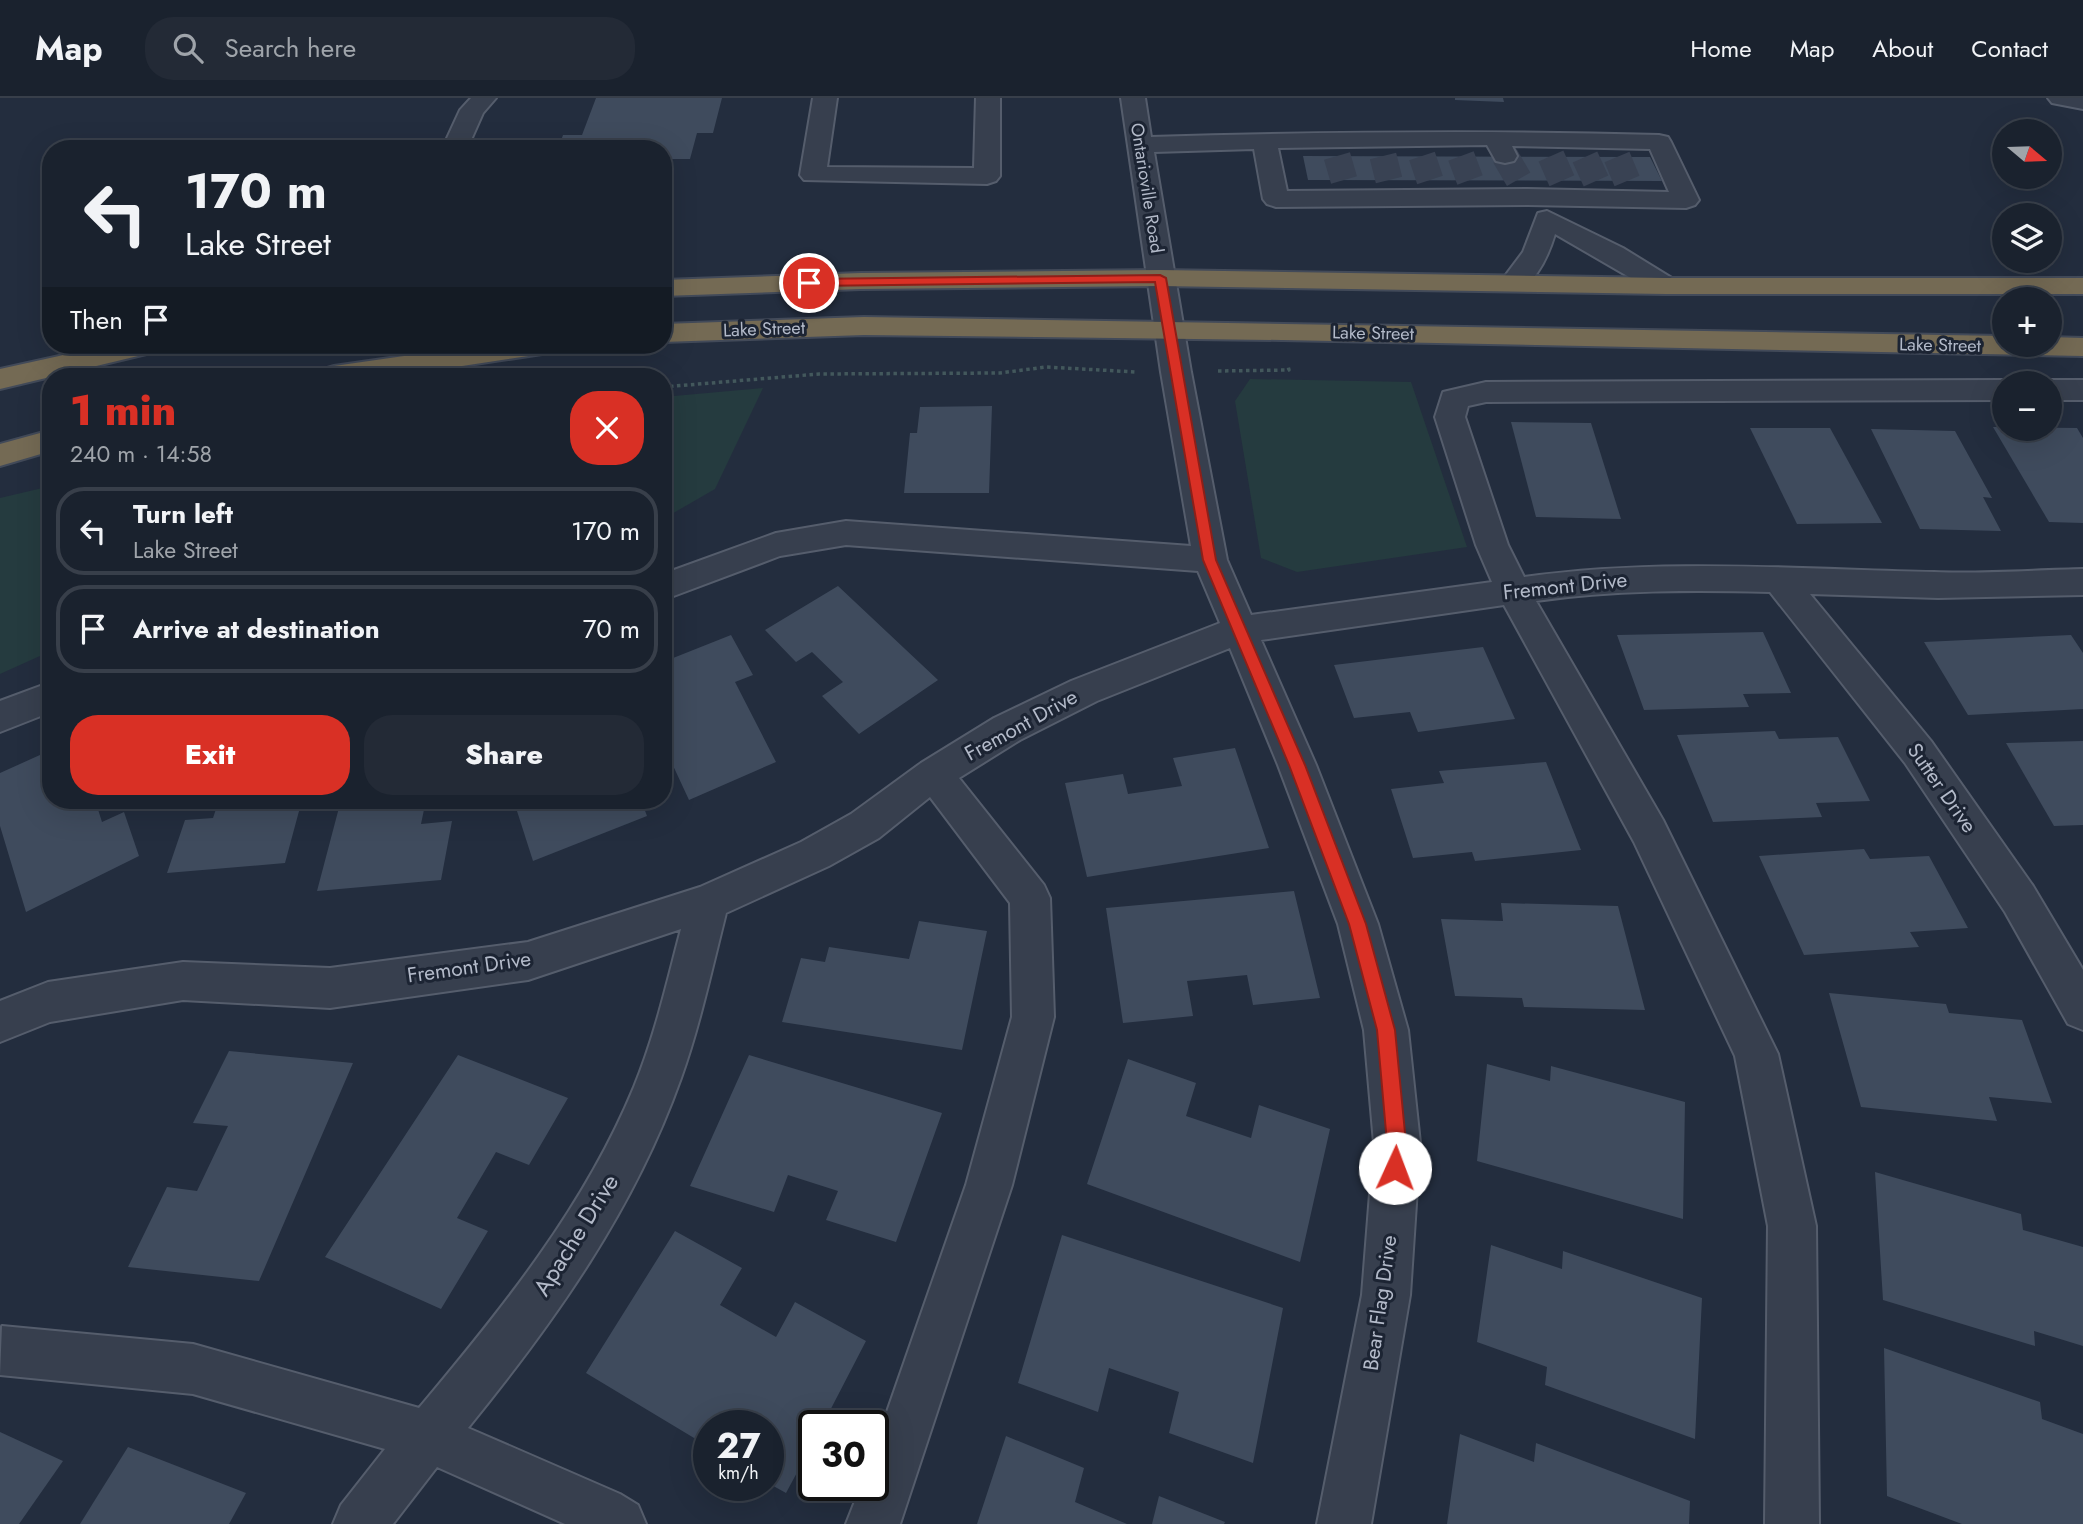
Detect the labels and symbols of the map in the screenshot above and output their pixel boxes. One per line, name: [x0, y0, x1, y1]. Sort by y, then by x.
north arrow: [1992, 119, 2062, 189]
street label: Ontarioville Road: [1124, 121, 1170, 255]
pin: [779, 253, 839, 313]
street label: Lake Street: [723, 315, 806, 343]
street label: Lake Street: [1332, 319, 1415, 347]
street label: Lake Street: [1899, 331, 1982, 359]
street label: Fremont Drive: [1501, 565, 1629, 607]
street label: Fremont Drive: [959, 682, 1083, 768]
street label: Sutter Drive: [1900, 737, 1984, 839]
street label: Fremont Drive: [405, 943, 533, 991]
position arrow: [1358, 1131, 1432, 1205]
street label: Apache Drive: [524, 1167, 627, 1303]
street label: Bear Flag Drive: [1356, 1233, 1404, 1373]
speed limit sign: 30: [798, 1410, 889, 1501]

